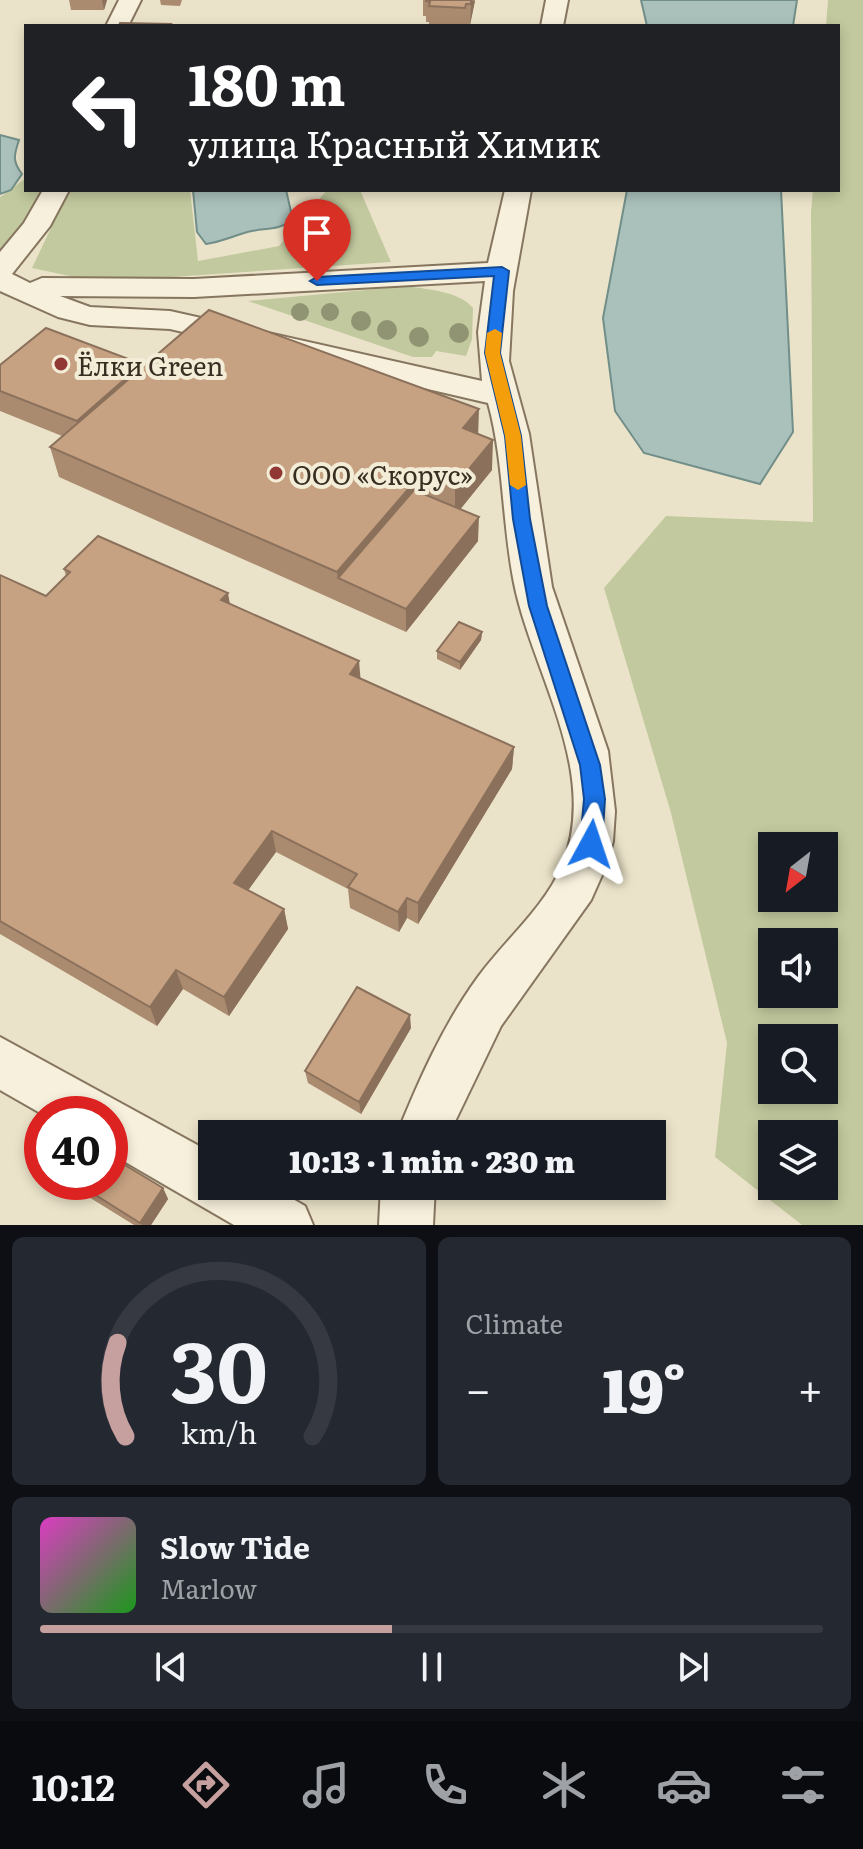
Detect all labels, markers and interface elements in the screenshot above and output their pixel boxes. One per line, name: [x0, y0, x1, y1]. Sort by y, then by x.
text: 180 m: [188, 40, 346, 123]
icon: left: [56, 56, 160, 160]
text: улица Красный Химик: [188, 116, 601, 169]
pin: [283, 199, 351, 281]
icon: arrive: [295, 211, 339, 255]
place label: Ёлки Green: [77, 345, 224, 384]
marker: Ёлки Green: [52, 355, 70, 373]
place label: ООО «Скорус»: [292, 454, 473, 493]
marker: ООО «Скорус»: [267, 464, 285, 482]
position arrow: [549, 802, 633, 886]
north arrow: [758, 832, 838, 912]
map controls: [758, 832, 838, 1200]
button: sound: [758, 928, 838, 1008]
button: search: [758, 1024, 838, 1104]
speed limit sign: 40: [24, 1096, 128, 1200]
button: layers: [758, 1120, 838, 1200]
text: 10:13 · 1 min · 230 m: [289, 1138, 575, 1182]
text: Climate: [466, 1303, 563, 1342]
text: 30: [170, 1305, 268, 1429]
text: 19°: [603, 1342, 686, 1431]
text: −: [466, 1354, 491, 1420]
text: +: [797, 1354, 823, 1420]
text: km/h: [181, 1410, 257, 1453]
text: Slow Tide: [160, 1524, 310, 1568]
text: Marlow: [160, 1568, 257, 1607]
icon: previous: [149, 1645, 193, 1689]
icon: pause: [410, 1645, 454, 1689]
icon: next: [671, 1645, 715, 1689]
icon: directions: [178, 1757, 234, 1813]
icon: music: [298, 1757, 354, 1813]
icon: phone: [417, 1757, 473, 1813]
icon: climate: [536, 1757, 592, 1813]
icon: car: [656, 1757, 712, 1813]
icon: filters: [775, 1757, 831, 1813]
text: 10:12: [32, 1759, 115, 1812]

